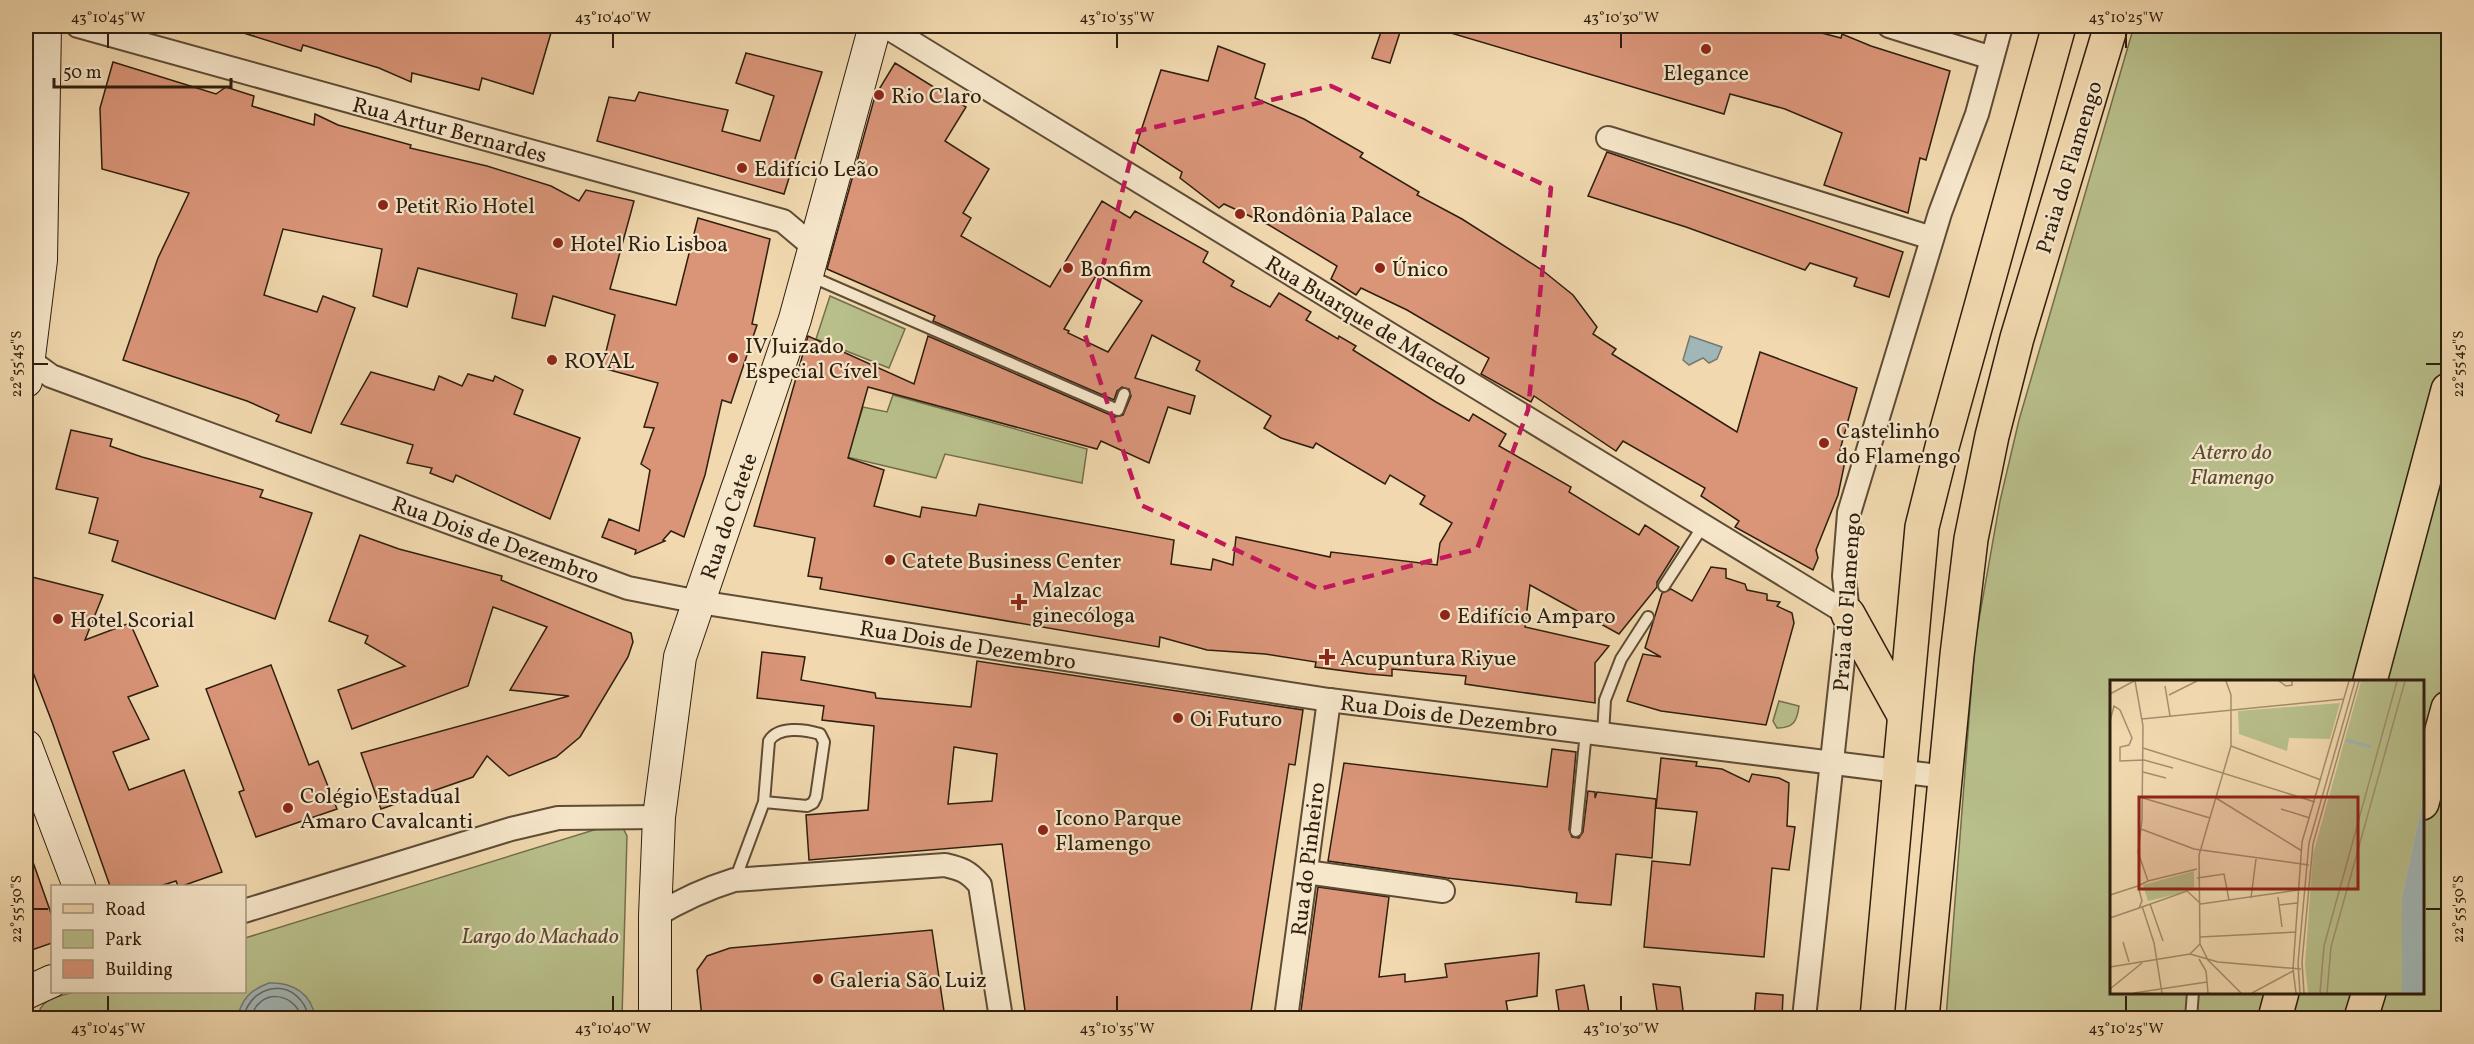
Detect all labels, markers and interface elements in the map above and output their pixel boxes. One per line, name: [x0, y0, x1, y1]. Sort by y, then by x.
text: 43°10'45"W: [71, 8, 145, 29]
text: 43°10'40"W: [575, 8, 651, 29]
text: 43°10'35"W: [1079, 8, 1155, 29]
text: 43°10'30"W: [1583, 8, 1659, 29]
text: 43°10'25"W: [2088, 8, 2164, 29]
marker: Elegance: [1699, 42, 1713, 56]
scale bar: [54, 51, 231, 89]
place label: Elegance: [1663, 59, 1749, 90]
text: 50 m: [63, 61, 102, 86]
street label: Praia do Flamengo: [2029, 77, 2111, 258]
place label: Rio Claro: [891, 82, 982, 113]
marker: Rio Claro: [872, 88, 886, 102]
street label: Rua Artur Bernardes: [349, 91, 550, 172]
place label: Edifício Leão: [754, 155, 879, 186]
marker: Edifício Leão: [735, 161, 749, 175]
place label: Petit Rio Hotel: [395, 192, 535, 223]
marker: Petit Rio Hotel: [376, 198, 390, 212]
place label: Rondônia Palace: [1252, 201, 1412, 232]
marker: Rondônia Palace: [1233, 207, 1247, 221]
place label: Hotel Rio Lisboa: [570, 230, 728, 261]
marker: Hotel Rio Lisboa: [551, 236, 565, 250]
street label: Rua Buarque de Macedo: [1259, 249, 1473, 395]
place label: Bonfim: [1080, 255, 1152, 286]
place label: Único: [1392, 255, 1448, 286]
marker: Bonfim: [1061, 261, 1075, 275]
marker: Único: [1373, 261, 1387, 275]
text: 22°55'45"S: [7, 331, 28, 397]
text: 22°55'45"S: [2449, 331, 2470, 397]
place label: IV Juizado Especial Cível: [745, 332, 878, 388]
place label: ROYAL: [564, 347, 635, 378]
marker: IV Juizado Especial Cível: [726, 351, 740, 365]
marker: ROYAL: [545, 353, 559, 367]
place label: Castelinho do Flamengo: [1836, 417, 1960, 473]
marker: Castelinho do Flamengo: [1817, 436, 1831, 450]
park label: Aterro do Flamengo: [2190, 438, 2274, 494]
street label: Rua do Catete: [694, 449, 767, 584]
street label: Rua Dois de Dezembro: [387, 489, 603, 593]
street label: Praia do Flamengo: [1827, 512, 1870, 693]
place label: Catete Business Center: [902, 547, 1121, 578]
marker: Catete Business Center: [883, 553, 897, 567]
place label: Malzac ginecóloga: [1032, 576, 1135, 632]
marker: Malzac ginecóloga: [1010, 593, 1028, 611]
place label: Edifício Amparo: [1457, 602, 1616, 633]
place label: Hotel Scorial: [70, 606, 194, 637]
marker: Edifício Amparo: [1438, 608, 1452, 622]
marker: Hotel Scorial: [51, 612, 65, 626]
street label: Rua Dois de Dezembro: [857, 614, 1078, 679]
place label: Acupuntura Riyue: [1340, 644, 1517, 675]
marker: Acupuntura Riyue: [1318, 648, 1336, 666]
inset map: [2110, 680, 2423, 993]
street label: Rua Dois de Dezembro: [1338, 689, 1559, 746]
place label: Oi Futuro: [1190, 705, 1282, 736]
marker: Oi Futuro: [1171, 711, 1185, 725]
street label: Rua do Pinheiro: [1285, 781, 1334, 938]
place label: Colégio Estadual Amaro Cavalcanti: [300, 782, 473, 838]
marker: Colégio Estadual Amaro Cavalcanti: [281, 801, 295, 815]
place label: Icono Parque Flamengo: [1055, 804, 1181, 860]
marker: Icono Parque Flamengo: [1036, 823, 1050, 837]
text: 22°55'50"S: [7, 875, 28, 943]
text: 22°55'50"S: [2449, 875, 2470, 943]
legend: [51, 885, 246, 993]
text: Road: [105, 898, 146, 923]
park label: Largo do Machado: [461, 922, 619, 953]
text: Park: [105, 928, 142, 953]
text: Building: [105, 958, 173, 983]
place label: Galeria São Luiz: [830, 966, 987, 997]
marker: Galeria São Luiz: [811, 972, 825, 986]
text: 43°10'45"W: [71, 1019, 145, 1040]
text: 43°10'40"W: [575, 1019, 651, 1040]
text: 43°10'35"W: [1079, 1019, 1155, 1040]
text: 43°10'30"W: [1583, 1019, 1659, 1040]
text: 43°10'25"W: [2088, 1019, 2164, 1040]

